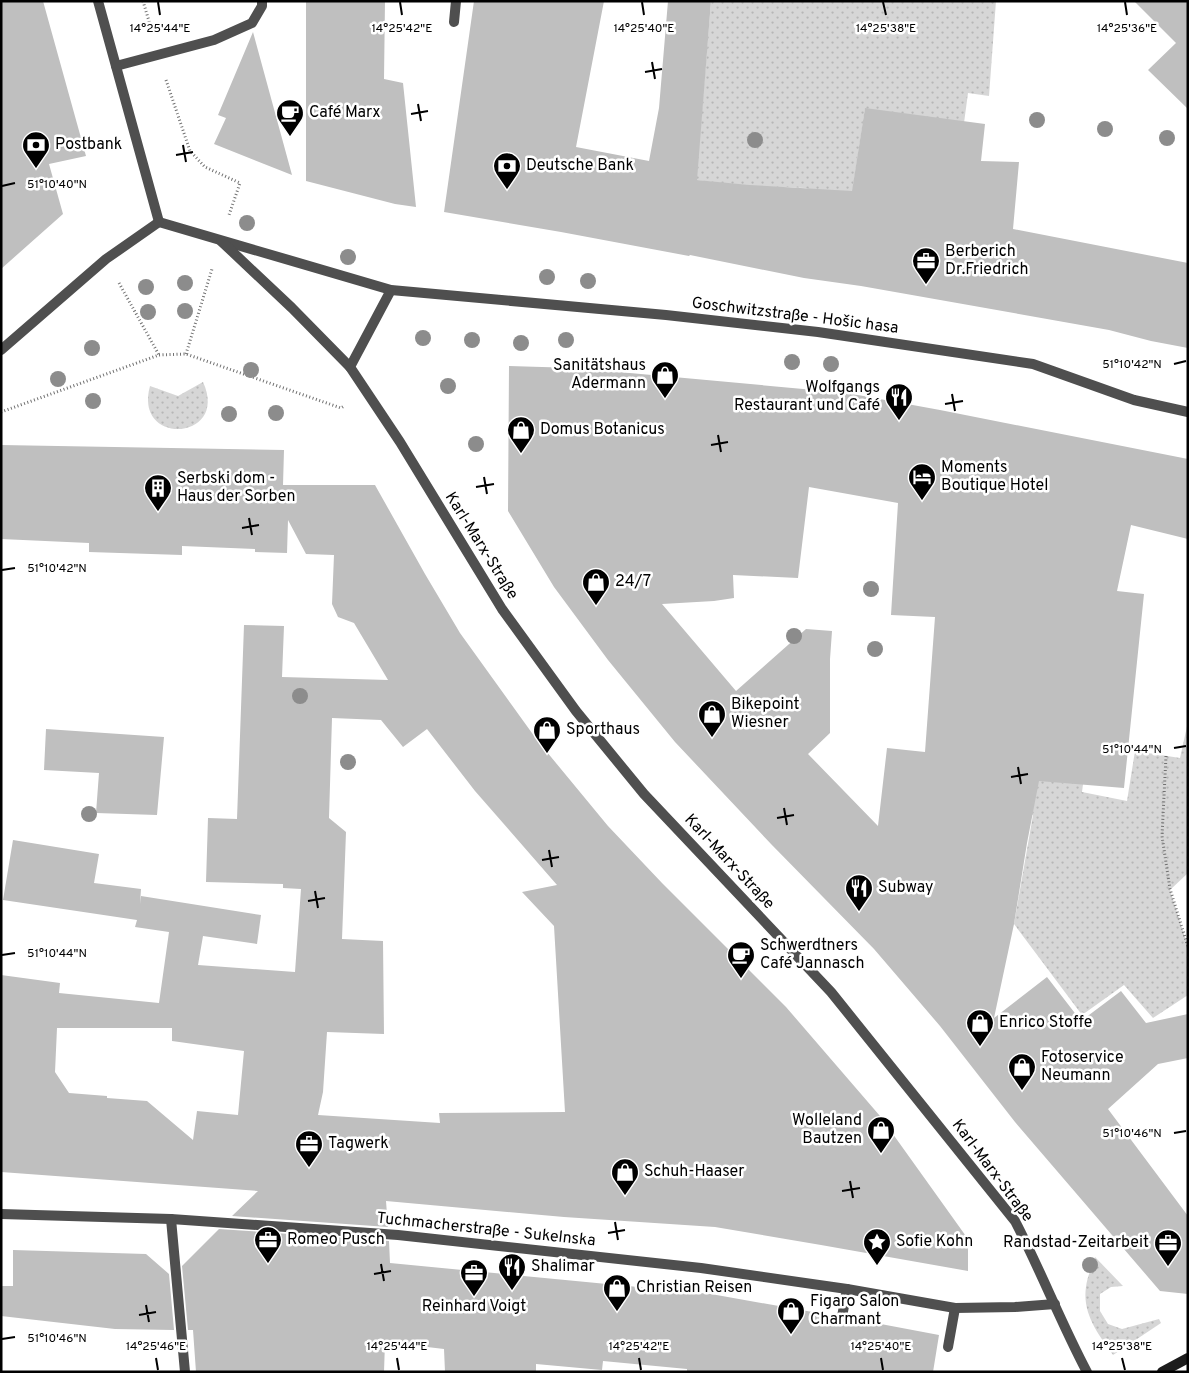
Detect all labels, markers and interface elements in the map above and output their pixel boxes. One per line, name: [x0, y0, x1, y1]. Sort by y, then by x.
text: 14°25'44"E: [130, 21, 190, 37]
text: 14°25'42"E: [372, 21, 432, 37]
text: 14°25'40"E: [613, 21, 675, 37]
text: 14°25'38"E: [856, 21, 916, 37]
text: 14°25'36"E: [1097, 21, 1157, 37]
cafe icon: Café Marx: [275, 98, 305, 137]
place label: Café Marx: [309, 103, 380, 123]
bank icon: Postbank: [21, 130, 51, 169]
place label: Postbank: [55, 135, 122, 155]
bank icon: Deutsche Bank: [492, 151, 522, 190]
place label: Deutsche Bank: [526, 156, 634, 176]
text: 51°10'40"N: [27, 177, 87, 193]
place label: Berberich Dr.Friedrich: [945, 242, 1028, 280]
office icon: Berberich Dr.Friedrich: [911, 246, 941, 285]
street label: Goschwitzstraße - Hošic hasa: [690, 293, 900, 339]
place label: Sanitätshaus Adermann: [553, 356, 646, 394]
text: 51°10'42"N: [1102, 357, 1162, 373]
shop icon: Sanitätshaus Adermann: [650, 360, 680, 399]
place label: Wolfgangs Restaurant und Café: [734, 378, 880, 416]
restaurant icon: Wolfgangs Restaurant und Café: [884, 382, 914, 421]
shop icon: Domus Botanicus: [506, 415, 536, 454]
place label: Domus Botanicus: [540, 420, 665, 440]
place label: Moments Boutique Hotel: [941, 458, 1048, 496]
hotel icon: Moments Boutique Hotel: [907, 462, 937, 501]
place label: Serbski dom - Haus der Sorben: [177, 469, 295, 507]
building icon: Serbski dom - Haus der Sorben: [143, 473, 173, 512]
street label: Karl-Marx-Straße: [440, 488, 522, 604]
text: 51°10'42"N: [27, 561, 87, 577]
shop icon: 24/7: [581, 567, 611, 606]
place label: 24/7: [615, 572, 651, 592]
place label: Bikepoint Wiesner: [731, 695, 799, 733]
shop icon: Bikepoint Wiesner: [697, 699, 727, 738]
shop icon: Sporthaus: [532, 715, 562, 754]
place label: Sporthaus: [566, 720, 640, 740]
text: 51°10'44"N: [1102, 742, 1162, 758]
street label: Karl-Marx-Straße: [680, 810, 778, 914]
restaurant icon: Subway: [844, 873, 874, 912]
place label: Subway: [878, 878, 934, 898]
place label: Schwerdtners Café Jannasch: [760, 936, 865, 974]
cafe icon: Schwerdtners Café Jannasch: [726, 940, 756, 979]
text: 51°10'44"N: [27, 946, 87, 962]
shop icon: Enrico Stoffe: [965, 1008, 995, 1047]
place label: Enrico Stoffe: [999, 1013, 1092, 1033]
place label: Fotoservice Neumann: [1041, 1048, 1124, 1086]
shop icon: Fotoservice Neumann: [1007, 1052, 1037, 1091]
place label: Wolleland Bautzen: [792, 1111, 862, 1149]
shop icon: Wolleland Bautzen: [866, 1115, 896, 1154]
street label: Karl-Marx-Straße: [947, 1116, 1037, 1226]
text: 51°10'46"N: [1102, 1126, 1162, 1142]
office icon: Tagwerk: [294, 1129, 324, 1168]
place label: Tagwerk: [328, 1134, 389, 1154]
shop icon: Schuh-Haaser: [610, 1157, 640, 1196]
place label: Schuh-Haaser: [644, 1162, 745, 1182]
street label: Tuchmacherstraße - Sukelnska: [376, 1209, 596, 1251]
office icon: Romeo Pusch: [253, 1225, 283, 1264]
place icon: Sofie Kohn: [862, 1227, 892, 1266]
office icon: Randstad-Zeitarbeit: [1153, 1228, 1183, 1267]
place label: Romeo Pusch: [287, 1230, 385, 1250]
place label: Sofie Kohn: [896, 1232, 973, 1252]
place label: Randstad-Zeitarbeit: [1003, 1233, 1149, 1253]
restaurant icon: Shalimar: [497, 1252, 527, 1291]
place label: Shalimar: [531, 1257, 595, 1277]
office icon: Reinhard Voigt: [459, 1258, 489, 1297]
shop icon: Christian Reisen: [602, 1273, 632, 1312]
place label: Christian Reisen: [636, 1278, 752, 1298]
place label: Figaro Salon Charmant: [810, 1292, 899, 1330]
shop icon: Figaro Salon Charmant: [776, 1296, 806, 1335]
place label: Reinhard Voigt: [422, 1297, 526, 1317]
text: 51°10'46"N: [27, 1331, 87, 1347]
text: 14°25'46"E: [126, 1339, 186, 1355]
text: 14°25'44"E: [367, 1339, 427, 1355]
text: 14°25'42"E: [609, 1339, 669, 1355]
text: 14°25'40"E: [850, 1339, 912, 1355]
text: 14°25'38"E: [1092, 1339, 1152, 1355]

